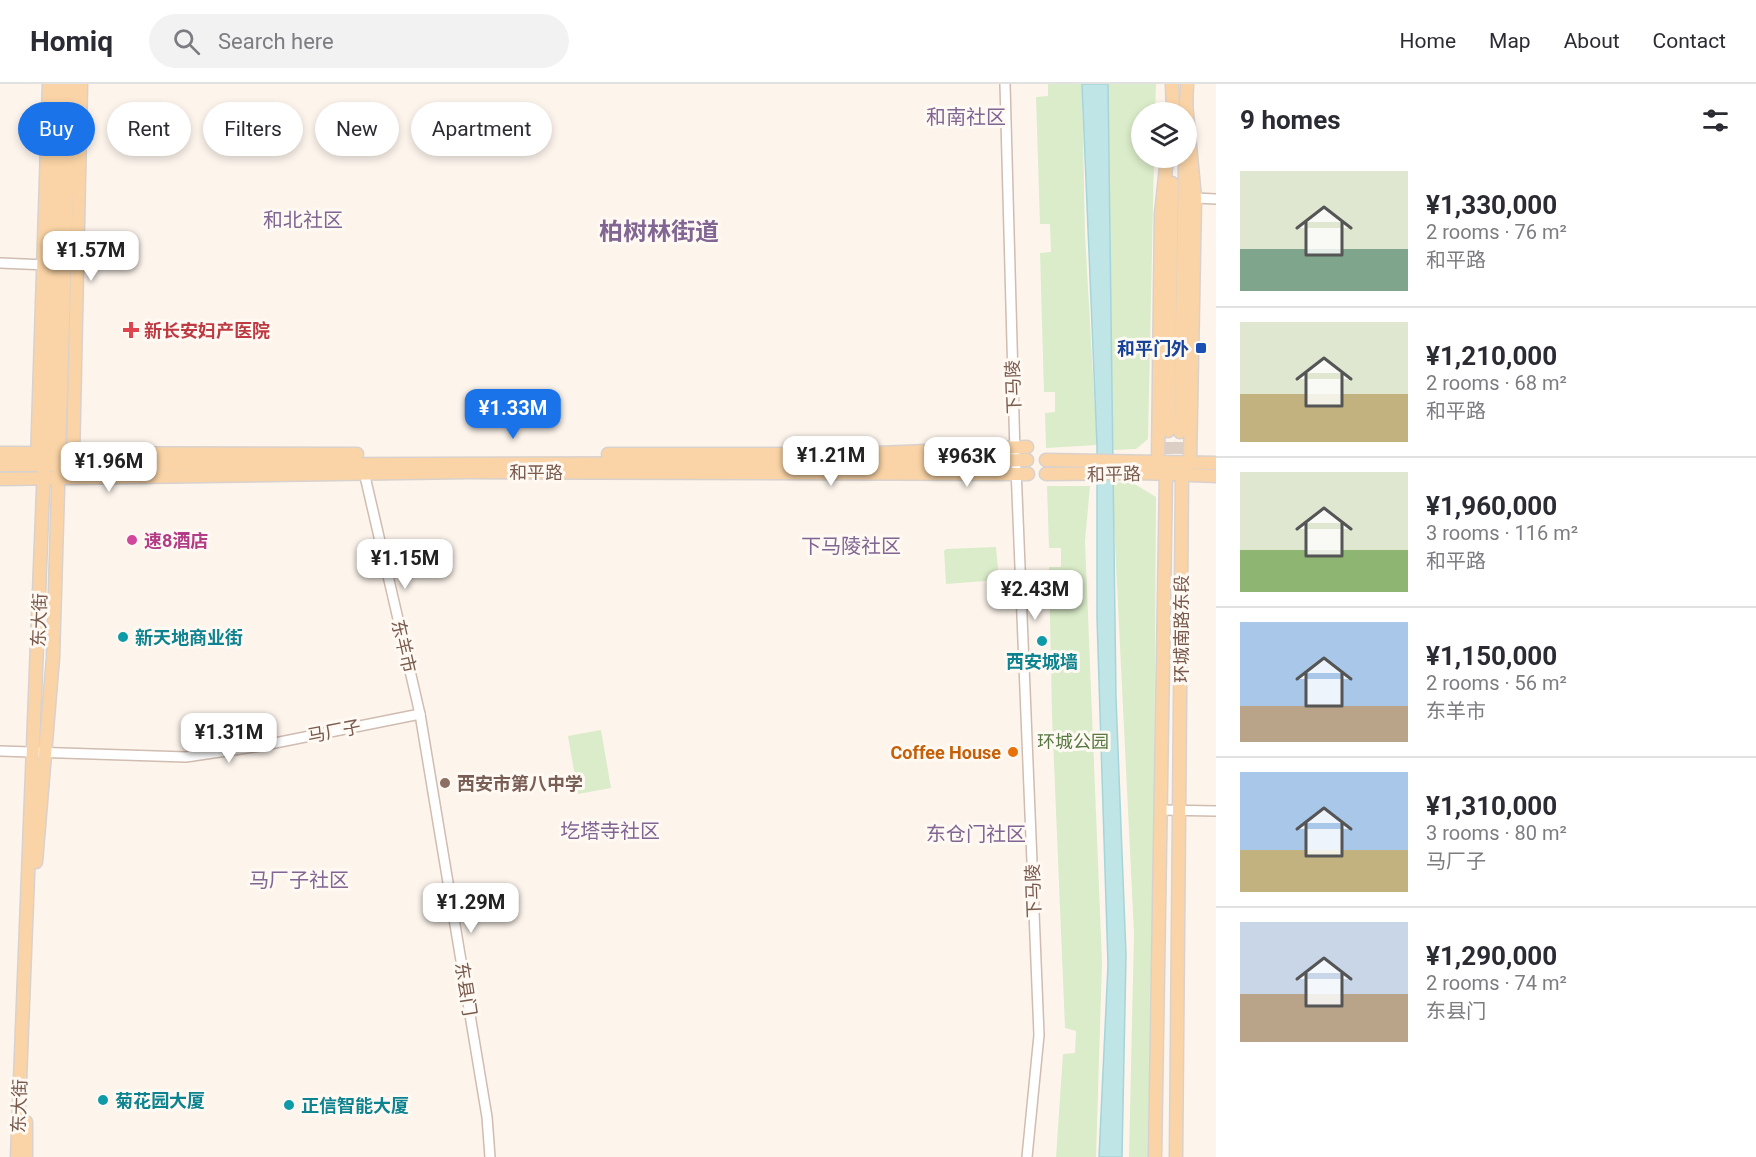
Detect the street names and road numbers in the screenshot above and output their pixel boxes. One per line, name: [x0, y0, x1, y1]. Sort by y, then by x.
street label: 下马陵: [1002, 360, 1024, 414]
street label: 和平路: [509, 462, 563, 483]
street label: 和平路: [1087, 463, 1141, 485]
street label: 环城南路东段: [1171, 575, 1192, 683]
street label: 东大街: [28, 593, 50, 647]
street label: 东羊市: [388, 617, 420, 675]
street label: 马厂子: [305, 716, 363, 746]
street label: 下马陵: [1022, 864, 1044, 918]
street label: 东县门: [451, 961, 481, 1017]
street label: 东大街: [8, 1079, 30, 1133]

